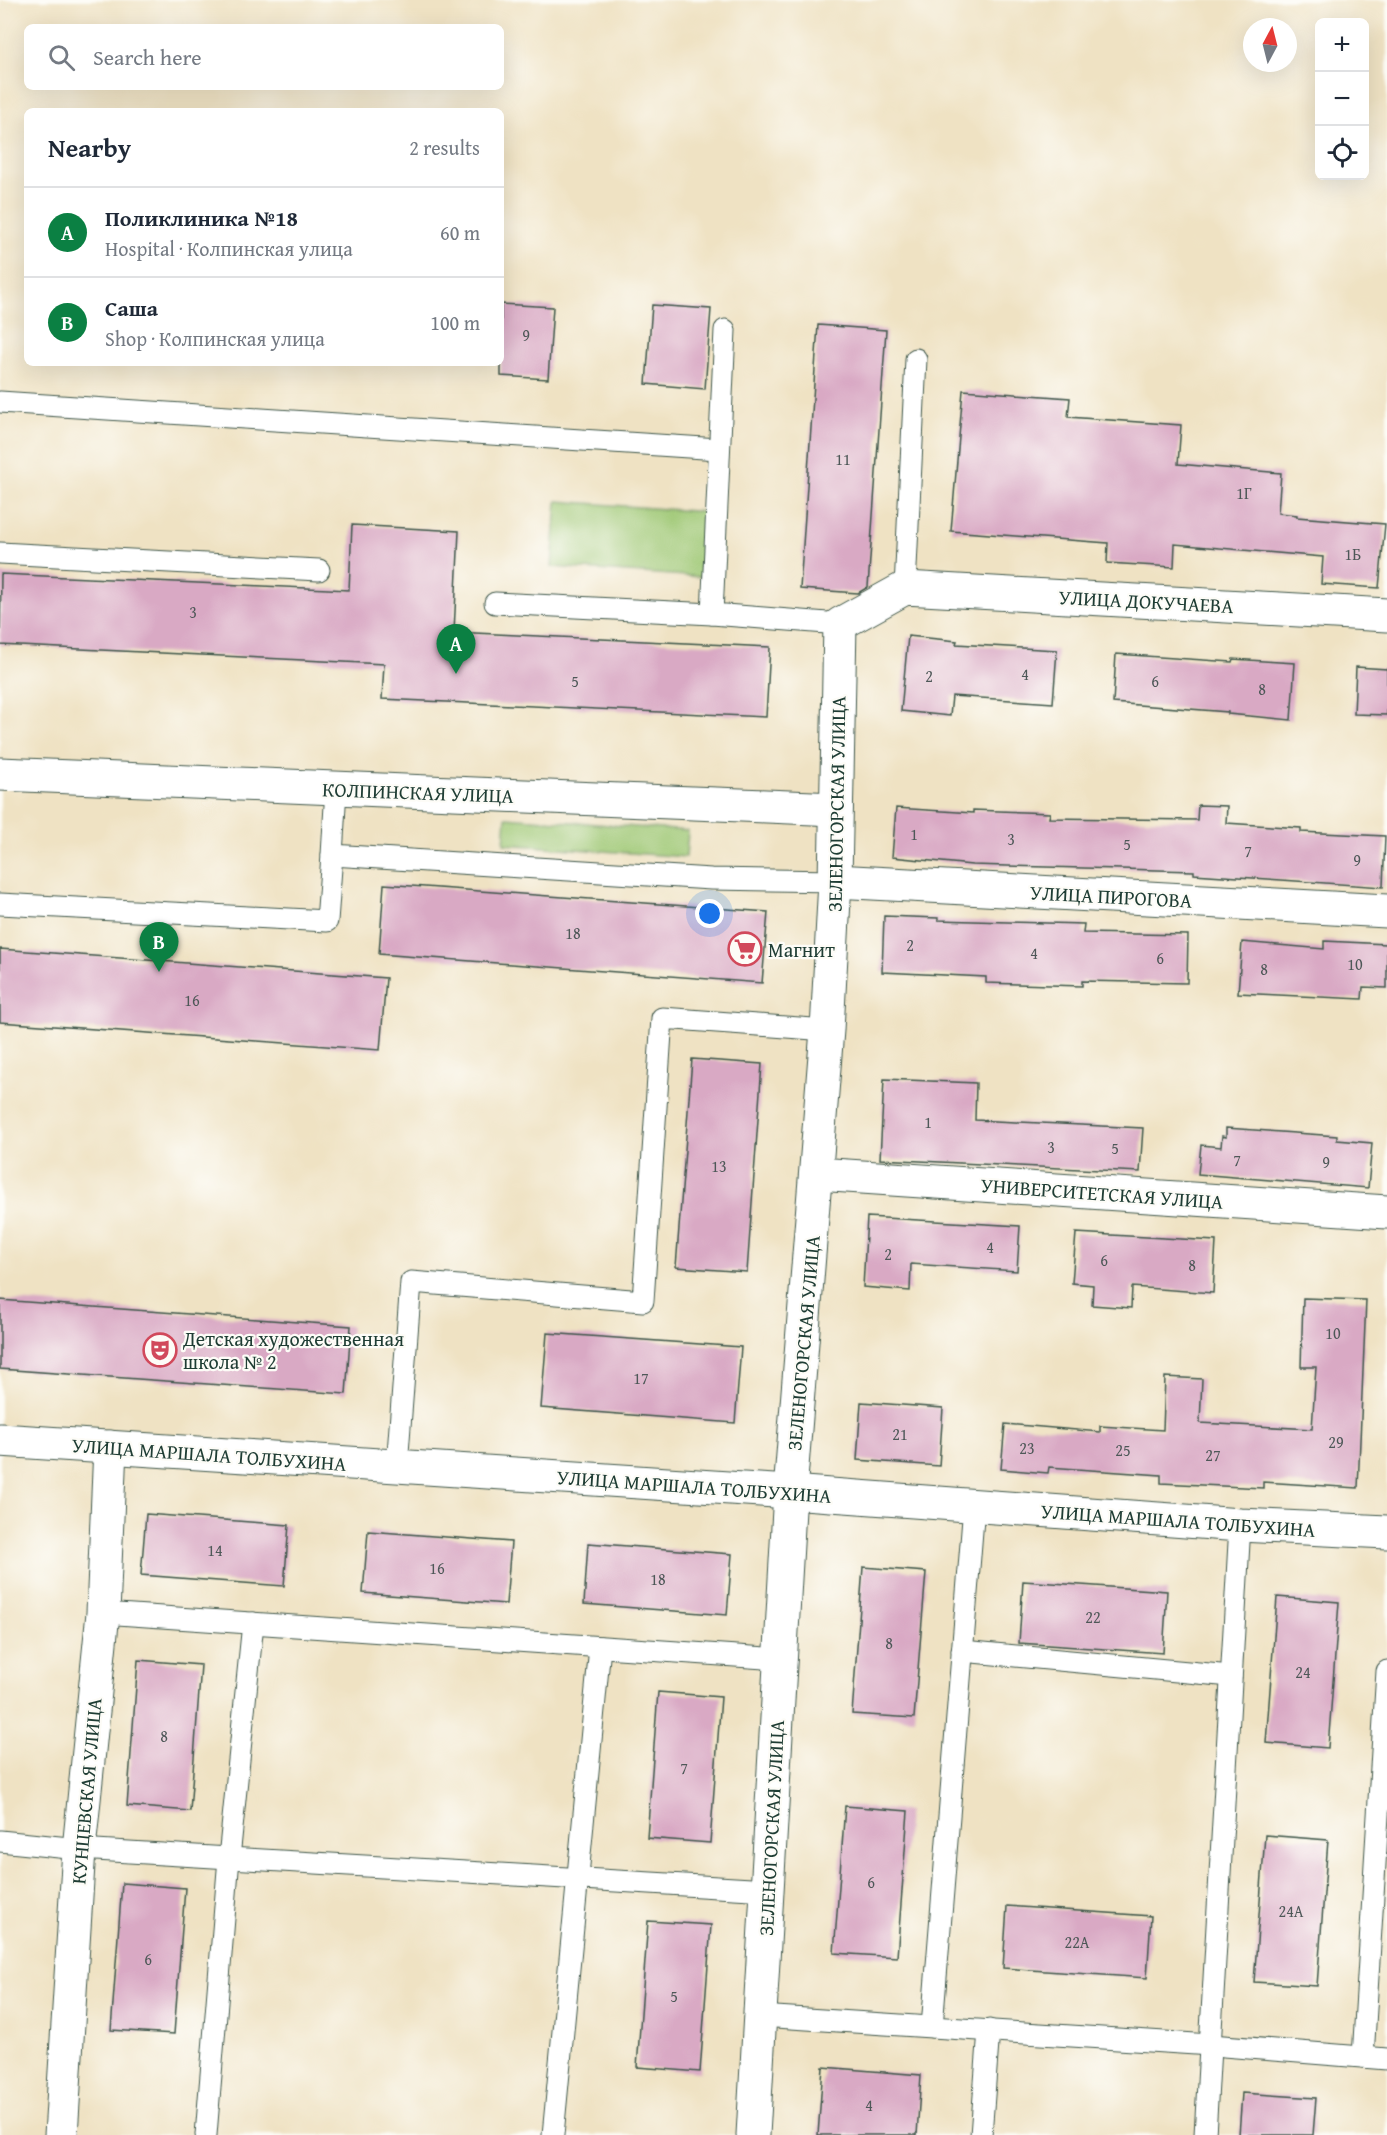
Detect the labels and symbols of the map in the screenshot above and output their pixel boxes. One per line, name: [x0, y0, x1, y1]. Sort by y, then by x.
north arrow: [1243, 18, 1297, 72]
house number: 9: [522, 323, 530, 347]
house number: 11: [835, 447, 851, 471]
house number: 1Г: [1236, 481, 1252, 505]
house number: 1Б: [1345, 542, 1361, 566]
street label: УЛИЦА ДОКУЧАЕВА: [1058, 582, 1234, 620]
house number: 3: [189, 600, 197, 624]
pin: A: [436, 624, 476, 674]
house number: 4: [1021, 662, 1029, 686]
house number: 2: [925, 664, 933, 688]
house number: 5: [571, 669, 579, 693]
house number: 6: [1151, 669, 1159, 693]
house number: 8: [1258, 677, 1266, 701]
street label: ЗЕЛЕНОГОРСКАЯ УЛИЦА: [820, 696, 852, 912]
street label: КОЛПИНСКАЯ УЛИЦА: [322, 774, 514, 810]
house number: 1: [910, 822, 918, 846]
house number: 3: [1007, 827, 1015, 851]
house number: 5: [1123, 832, 1131, 856]
house number: 7: [1244, 839, 1252, 863]
house number: 9: [1353, 848, 1361, 872]
street label: УЛИЦА ПИРОГОВА: [1029, 877, 1193, 915]
your location: [695, 899, 724, 928]
house number: 18: [565, 921, 581, 945]
pin: B: [140, 922, 178, 972]
supermarket icon: Магнит: [727, 931, 763, 967]
house number: 2: [906, 933, 914, 957]
place label: Магнит: [768, 935, 835, 964]
house number: 4: [1030, 941, 1038, 965]
house number: 6: [1156, 946, 1164, 970]
house number: 10: [1347, 952, 1363, 976]
house number: 8: [1260, 957, 1268, 981]
house number: 16: [184, 988, 200, 1012]
house number: 1: [924, 1110, 932, 1134]
house number: 3: [1047, 1135, 1055, 1159]
house number: 5: [1111, 1136, 1119, 1160]
house number: 7: [1233, 1148, 1241, 1172]
house number: 9: [1322, 1150, 1330, 1174]
house number: 13: [711, 1154, 727, 1178]
street label: УНИВЕРСИТЕТСКАЯ УЛИЦА: [980, 1170, 1224, 1216]
street label: ЗЕЛЕНОГОРСКАЯ УЛИЦА: [779, 1234, 827, 1452]
house number: 4: [986, 1235, 994, 1259]
house number: 2: [884, 1242, 892, 1266]
house number: 6: [1100, 1248, 1108, 1272]
house number: 8: [1188, 1253, 1196, 1277]
house number: 10: [1325, 1321, 1341, 1345]
place label: Детская художественная школа № 2: [182, 1324, 404, 1376]
theatre icon: Детская художественная школа № 2: [142, 1332, 178, 1368]
house number: 17: [633, 1366, 649, 1390]
house number: 21: [892, 1422, 908, 1446]
street label: УЛИЦА МАРШАЛА ТОЛБУХИНА: [71, 1430, 347, 1478]
house number: 29: [1328, 1430, 1344, 1454]
house number: 23: [1019, 1436, 1035, 1460]
house number: 25: [1115, 1438, 1131, 1462]
house number: 27: [1205, 1443, 1221, 1467]
street label: УЛИЦА МАРШАЛА ТОЛБУХИНА: [556, 1462, 832, 1510]
street label: УЛИЦА МАРШАЛА ТОЛБУХИНА: [1040, 1496, 1316, 1544]
house number: 14: [207, 1538, 223, 1562]
house number: 16: [429, 1556, 445, 1580]
house number: 18: [650, 1567, 666, 1591]
house number: 22: [1085, 1605, 1101, 1629]
house number: 8: [885, 1631, 893, 1655]
house number: 24: [1295, 1660, 1311, 1684]
street label: КУНЦЕВСКАЯ УЛИЦА: [63, 1697, 109, 1885]
street label: ЗЕЛЕНОГОРСКАЯ УЛИЦА: [751, 1719, 791, 1937]
house number: 8: [160, 1724, 168, 1748]
house number: 7: [680, 1756, 688, 1780]
house number: 6: [867, 1870, 875, 1894]
house number: 24А: [1278, 1899, 1304, 1923]
house number: 22А: [1064, 1930, 1090, 1954]
house number: 6: [144, 1947, 152, 1971]
house number: 5: [670, 1984, 678, 2008]
house number: 4: [865, 2093, 873, 2117]

